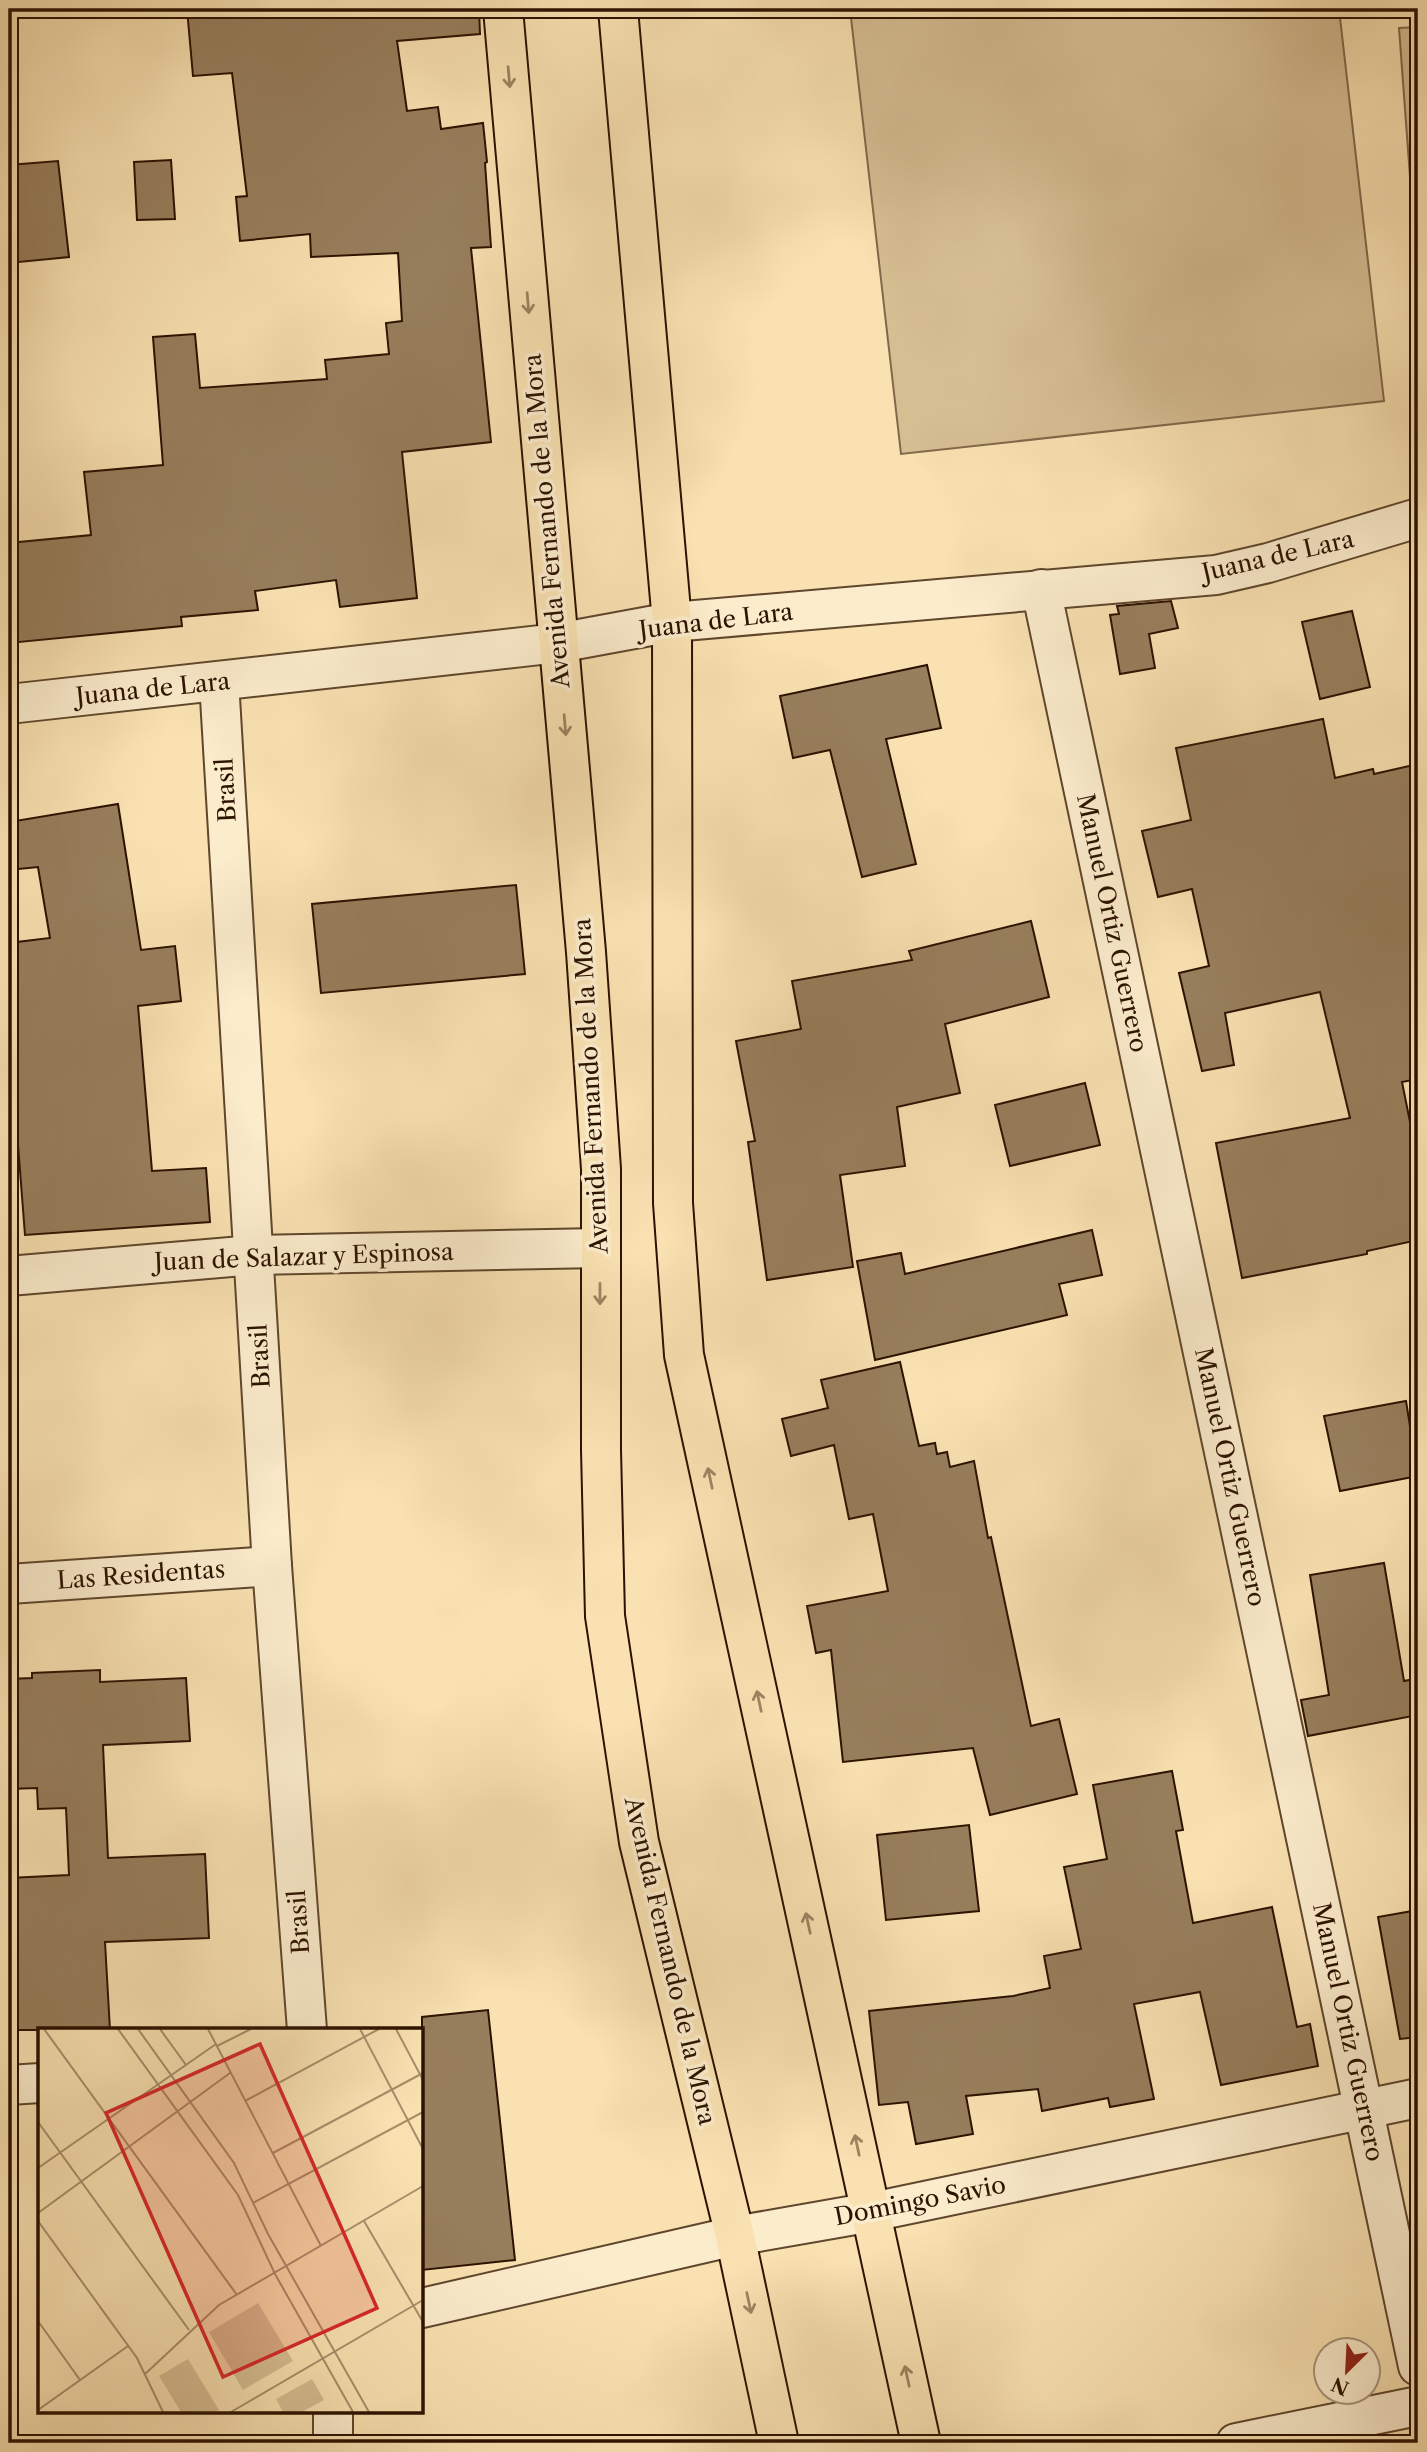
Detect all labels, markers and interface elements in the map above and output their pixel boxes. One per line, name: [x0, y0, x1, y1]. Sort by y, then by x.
one-way arrow: [503, 65, 516, 88]
one-way arrow: [522, 292, 535, 314]
street label: Avenida Fernando de la Mora: [517, 352, 576, 691]
street label: Juana de Lara: [1195, 524, 1357, 588]
street label: Juana de Lara: [633, 597, 795, 645]
street label: Juana de Lara: [70, 666, 232, 711]
one-way arrow: [559, 713, 572, 736]
street label: Brasil: [209, 757, 242, 823]
street label: Manuel Ortiz Guerrero: [1071, 791, 1154, 1055]
street label: Avenida Fernando de la Mora: [567, 917, 614, 1255]
street label: Juan de Salazar y Espinosa: [150, 1237, 455, 1276]
one-way arrow: [593, 1283, 607, 1306]
street label: Brasil: [243, 1323, 276, 1389]
street label: Manuel Ortiz Guerrero: [1189, 1345, 1272, 1609]
one-way arrow: [703, 1467, 717, 1490]
street label: Las Residentas: [56, 1554, 226, 1595]
one-way arrow: [751, 1690, 765, 1713]
street label: Avenida Fernando de la Mora: [618, 1793, 722, 2128]
street label: Brasil: [282, 1889, 315, 1955]
street label: Manuel Ortiz Guerrero: [1307, 1900, 1390, 2164]
one-way arrow: [801, 1912, 814, 1935]
inset map: [38, 2028, 424, 2414]
one-way arrow: [850, 2134, 863, 2157]
street label: Domingo Savio: [832, 2170, 1008, 2231]
one-way arrow: [742, 2291, 756, 2314]
north arrow: [1312, 2336, 1382, 2406]
one-way arrow: [899, 2366, 912, 2388]
text: N: [1328, 2372, 1353, 2400]

